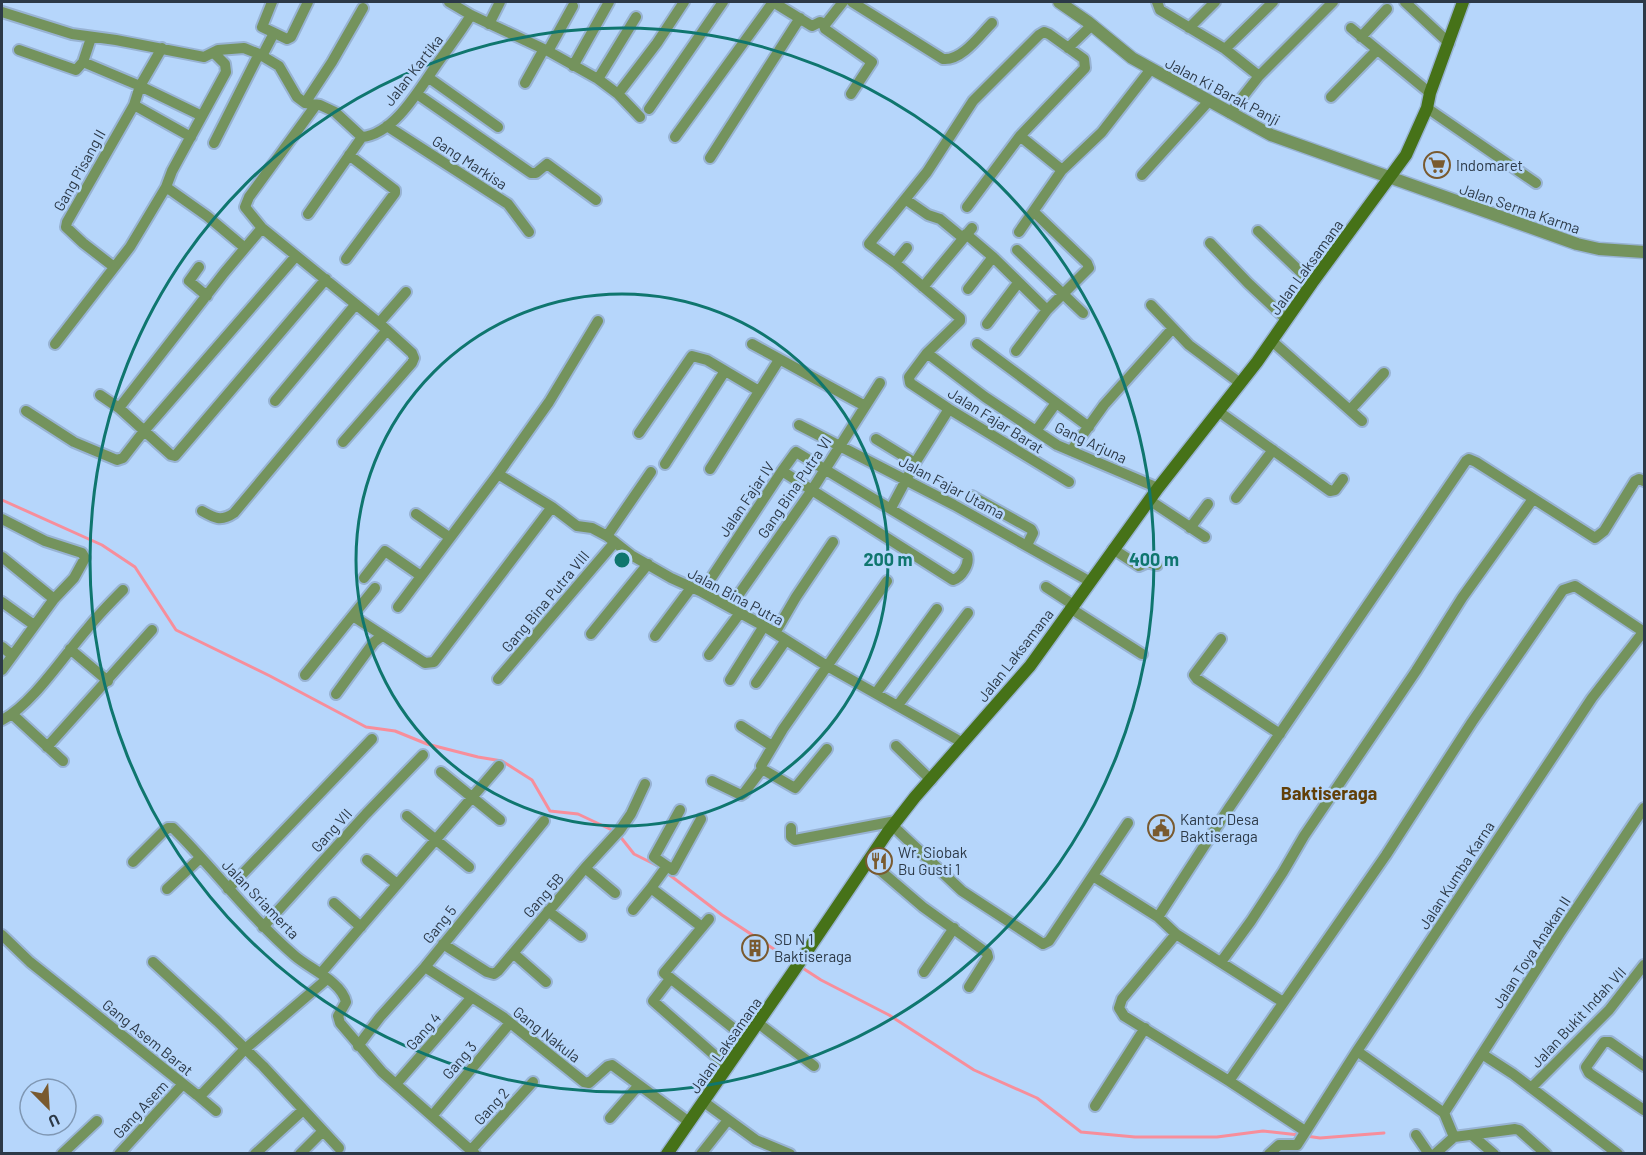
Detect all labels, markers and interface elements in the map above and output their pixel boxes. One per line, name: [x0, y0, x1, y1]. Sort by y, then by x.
street label: Jalan Kartika: [380, 31, 446, 109]
street label: Jalan Ki Barak Panji: [1163, 53, 1283, 129]
street label: Gang Pisang II: [49, 126, 109, 214]
street label: Gang Markisa: [429, 131, 511, 193]
supermarket icon: Indomaret: [1422, 150, 1452, 180]
place label: Indomaret: [1456, 156, 1523, 174]
street label: Jalan Serma Karma: [1457, 179, 1583, 237]
street label: Jalan Laksamana: [1266, 216, 1346, 318]
street label: Jalan Fajar Barat: [945, 383, 1047, 457]
street label: Gang Arjuna: [1052, 417, 1130, 467]
street label: Gang Bina Putra VI: [753, 433, 835, 541]
street label: Jalan Fajar Utama: [896, 452, 1008, 522]
street label: Jalan Fajar IV: [714, 458, 778, 540]
street label: Gang Bina Putra VIII: [497, 547, 593, 655]
text: 200 m: [863, 548, 913, 570]
text: 400 m: [1129, 548, 1179, 570]
centre of rings: [612, 550, 632, 570]
street label: Jalan Bina Putra: [685, 563, 787, 629]
street label: Jalan Laksamana: [973, 605, 1057, 705]
district label: Baktiseraga: [1281, 782, 1377, 804]
street label: Gang VII: [307, 804, 355, 856]
place label: Kantor Desa Baktiseraga: [1180, 810, 1259, 845]
public building icon: Kantor Desa Baktiseraga: [1146, 813, 1176, 843]
street label: Jalan Kumba Karna: [1414, 818, 1498, 932]
place label: Wr. Siobak Bu Gusti 1: [898, 843, 968, 878]
restaurant icon: Wr. Siobak Bu Gusti 1: [864, 846, 894, 876]
street label: Jalan Sriamerta: [219, 856, 303, 942]
street label: Gang 5B: [519, 869, 567, 921]
street label: Jalan Toya Anakan II: [1488, 893, 1574, 1011]
street label: Gang 5: [418, 901, 460, 947]
place label: SD N 1 Baktiseraga: [774, 930, 852, 965]
building icon: SD N 1 Baktiseraga: [740, 933, 770, 963]
street label: Jalan Bukit Indah VII: [1527, 963, 1629, 1071]
street label: Jalan Laksamana: [685, 994, 765, 1096]
street label: Gang Asem Barat: [99, 995, 197, 1079]
street label: Gang Nakula: [510, 1002, 584, 1066]
street label: Gang 4: [402, 1008, 444, 1054]
street label: Gang 3: [438, 1038, 480, 1082]
street label: Gang Asem: [109, 1076, 171, 1142]
north arrow: [18, 1077, 78, 1137]
street label: Gang 2: [470, 1084, 512, 1128]
text: U: [46, 1110, 63, 1132]

